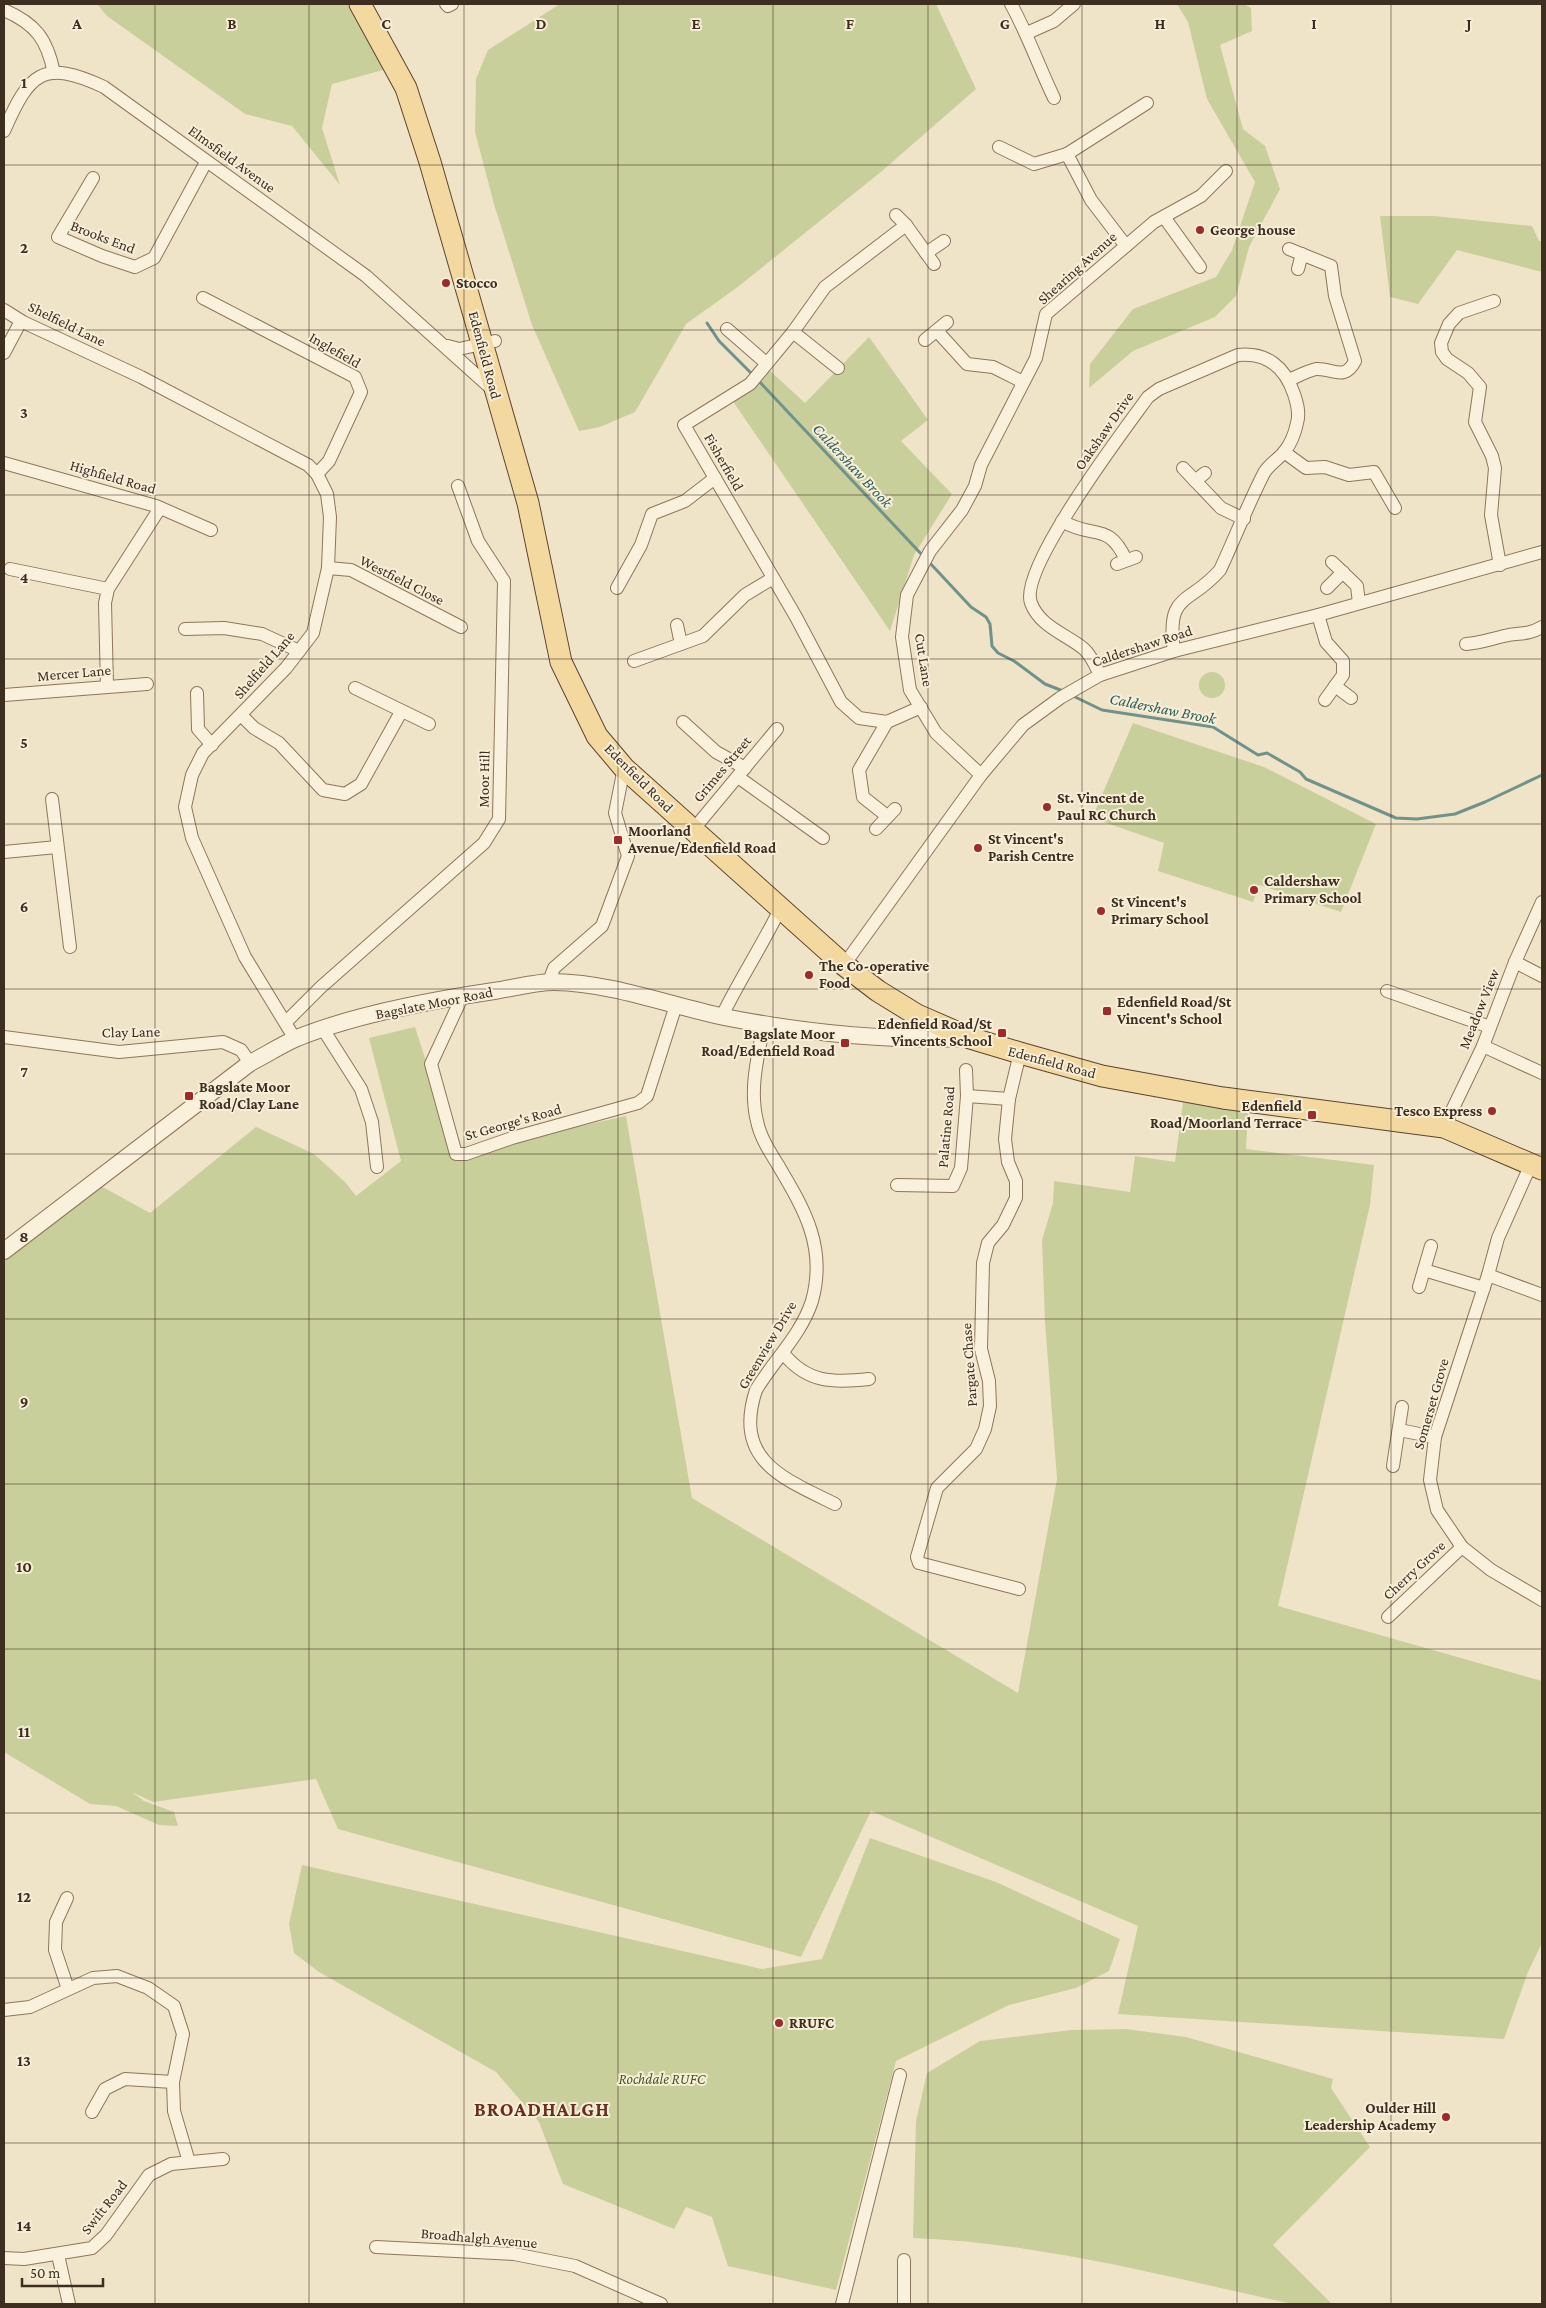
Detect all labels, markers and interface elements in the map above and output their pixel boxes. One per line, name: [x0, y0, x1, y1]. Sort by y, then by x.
text: A: [71, 15, 82, 32]
text: B: [227, 15, 237, 32]
text: C: [381, 15, 391, 32]
text: D: [535, 15, 547, 32]
text: E: [691, 15, 701, 32]
text: F: [846, 15, 855, 32]
text: G: [1000, 15, 1010, 32]
text: H: [1155, 15, 1166, 32]
text: I: [1311, 15, 1317, 32]
text: J: [1464, 15, 1472, 32]
text: 1: [21, 74, 27, 91]
street label: Elmsfield Avenue: [185, 122, 279, 196]
street label: Brooks End: [68, 217, 138, 257]
place label: George house: [1210, 222, 1296, 238]
marker: George house: [1194, 224, 1206, 236]
street label: Shearing Avenue: [1034, 228, 1121, 308]
text: 2: [20, 239, 28, 256]
place label: Stocco: [456, 275, 498, 291]
marker: Stocco: [440, 277, 452, 289]
street label: Shelfield Lane: [26, 298, 109, 350]
street label: Edenfield Road: [466, 309, 504, 401]
street label: Inglefield: [306, 329, 364, 372]
street label: Oakshaw Drive: [1071, 389, 1137, 473]
text: 3: [20, 404, 28, 421]
water label: Caldershaw Brook: [810, 420, 896, 511]
street label: Fisherfield: [701, 430, 747, 494]
street label: Highfield Road: [68, 457, 158, 498]
street label: Westfield Close: [357, 552, 447, 608]
text: 4: [20, 569, 29, 586]
street label: Caldershaw Road: [1090, 622, 1194, 670]
street label: Shelfield Lane: [230, 628, 298, 702]
street label: Cut Lane: [912, 632, 936, 688]
street label: Mercer Lane: [36, 662, 112, 684]
water label: Caldershaw Brook: [1108, 690, 1219, 727]
street label: Grimes Street: [690, 732, 755, 805]
text: 5: [20, 734, 28, 751]
street label: Edenfield Road: [601, 740, 677, 816]
street label: Moor Hill: [476, 750, 492, 808]
place label: St. Vincent de Paul RC Church: [1057, 790, 1157, 823]
marker: St. Vincent de Paul RC Church: [1041, 801, 1053, 813]
place label: Moorland Avenue/Edenfield Road: [627, 823, 777, 856]
place label: St Vincent's Parish Centre: [988, 831, 1074, 864]
marker: Moorland Avenue/Edenfield Road: [612, 834, 624, 846]
marker: St Vincent's Parish Centre: [972, 842, 984, 854]
place label: Caldershaw Primary School: [1264, 873, 1362, 906]
marker: Caldershaw Primary School: [1248, 884, 1260, 896]
place label: St Vincent's Primary School: [1111, 894, 1209, 927]
text: 6: [20, 898, 28, 915]
marker: St Vincent's Primary School: [1095, 905, 1107, 917]
place label: The Co-operative Food: [819, 958, 929, 991]
street label: Meadow View: [1456, 966, 1503, 1051]
marker: The Co-operative Food: [803, 969, 815, 981]
street label: Bagslate Moor Road: [374, 984, 494, 1023]
place label: Edenfield Road/St Vincent's School: [1116, 994, 1232, 1027]
marker: Edenfield Road/St Vincent's School: [1101, 1005, 1113, 1017]
place label: Edenfield Road/St Vincents School: [878, 1016, 993, 1049]
street label: Clay Lane: [102, 1023, 161, 1042]
place label: Bagslate Moor Road/Edenfield Road: [701, 1026, 836, 1059]
marker: Edenfield Road/St Vincents School: [996, 1027, 1008, 1039]
marker: Bagslate Moor Road/Edenfield Road: [839, 1037, 851, 1049]
street label: Edenfield Road: [1006, 1043, 1098, 1081]
text: 7: [20, 1063, 28, 1080]
place label: Bagslate Moor Road/Clay Lane: [199, 1079, 299, 1112]
street label: Palatine Road: [934, 1085, 958, 1168]
marker: Bagslate Moor Road/Clay Lane: [183, 1090, 195, 1102]
place label: Edenfield Road/Moorland Terrace: [1150, 1098, 1303, 1131]
street label: St George's Road: [463, 1101, 563, 1144]
place label: Tesco Express: [1394, 1103, 1482, 1119]
marker: Tesco Express: [1486, 1105, 1498, 1117]
marker: Edenfield Road/Moorland Terrace: [1306, 1109, 1318, 1121]
text: 8: [19, 1228, 29, 1245]
street label: Greenview Drive: [734, 1298, 800, 1392]
street label: Pargate Chase: [958, 1322, 981, 1407]
street label: Somerset Grove: [1410, 1356, 1452, 1451]
text: 9: [20, 1393, 28, 1410]
street label: Cherry Grove: [1380, 1537, 1449, 1604]
text: 10: [16, 1558, 32, 1575]
text: 11: [18, 1723, 30, 1740]
text: 12: [17, 1888, 31, 1905]
place label: RRUFC: [789, 2015, 834, 2031]
marker: RRUFC: [773, 2017, 785, 2029]
text: 13: [17, 2052, 31, 2069]
park label: Rochdale RUFC: [618, 2071, 707, 2087]
district label: BROADHALGH: [474, 2098, 610, 2120]
place label: Oulder Hill Leadership Academy: [1304, 2100, 1437, 2133]
marker: Oulder Hill Leadership Academy: [1440, 2111, 1452, 2123]
street label: Swift Road: [78, 2177, 130, 2237]
text: 14: [17, 2217, 32, 2234]
street label: Broadhalgh Avenue: [420, 2225, 538, 2252]
scale bar: [22, 2256, 104, 2288]
text: 50 m: [30, 2265, 60, 2281]

